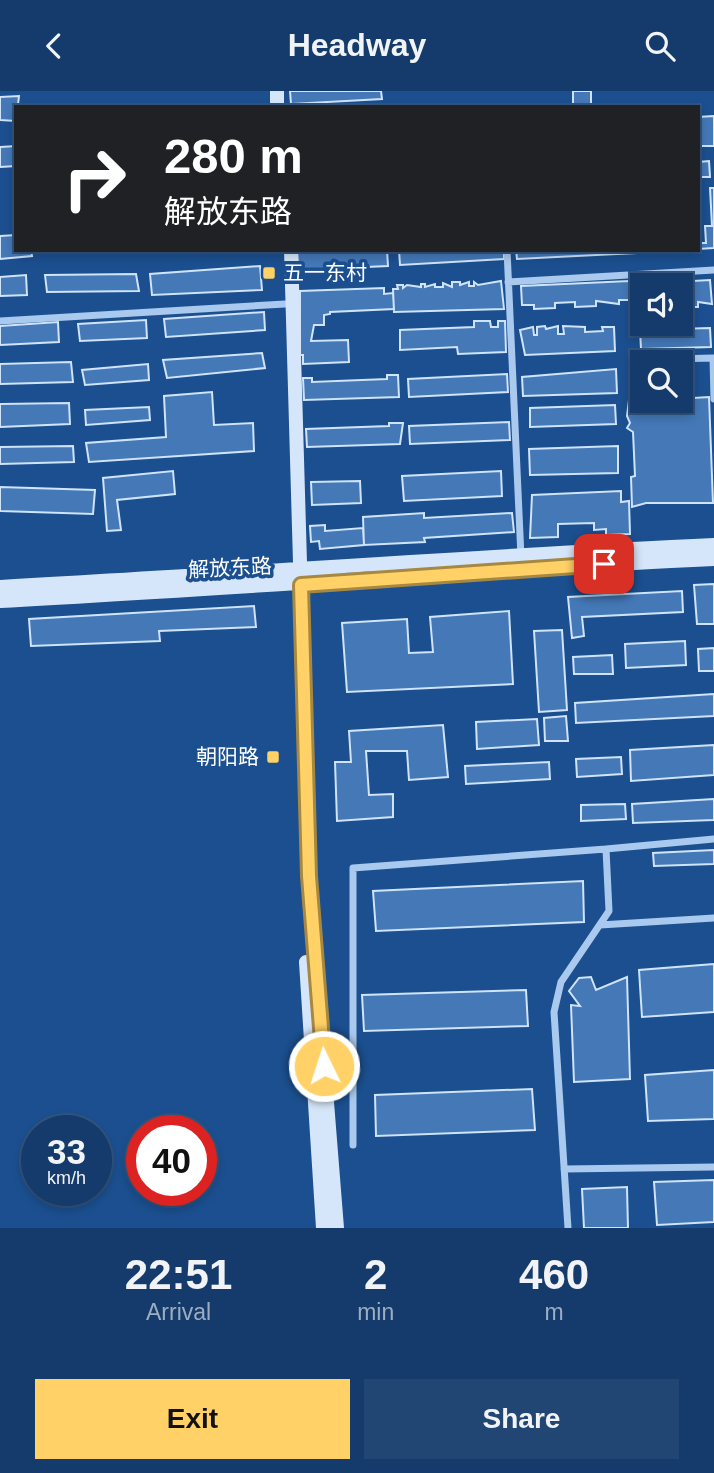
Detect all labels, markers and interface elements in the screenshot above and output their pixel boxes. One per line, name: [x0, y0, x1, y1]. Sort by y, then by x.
icon: back: [35, 27, 73, 65]
text: Headway: [288, 27, 426, 63]
icon: search: [641, 27, 679, 65]
text: 280 m: [164, 129, 303, 183]
icon: right: [49, 133, 140, 224]
text: 解放东路: [164, 194, 292, 230]
place label: 五一东村: [283, 261, 367, 284]
marker: 五一东村: [261, 265, 277, 281]
map controls: [630, 273, 693, 413]
button: sound: [630, 273, 693, 336]
button: search: [630, 350, 693, 413]
pin: [574, 534, 634, 594]
icon: arrive: [585, 545, 623, 583]
street label: 解放东路: [187, 554, 273, 581]
place label: 朝阳路: [196, 745, 259, 768]
marker: 朝阳路: [265, 749, 281, 765]
position arrow: [287, 1029, 361, 1103]
speed limit sign: 40: [126, 1115, 217, 1206]
text: 33: [47, 1132, 86, 1171]
text: km/h: [47, 1168, 86, 1188]
text: 22:51: [125, 1251, 232, 1298]
text: 2: [364, 1251, 387, 1298]
text: 460: [519, 1251, 589, 1298]
text: Arrival: [146, 1299, 211, 1325]
text: min: [357, 1299, 394, 1325]
text: m: [545, 1299, 564, 1325]
button: Exit: [35, 1379, 350, 1459]
button: Share: [364, 1379, 679, 1459]

